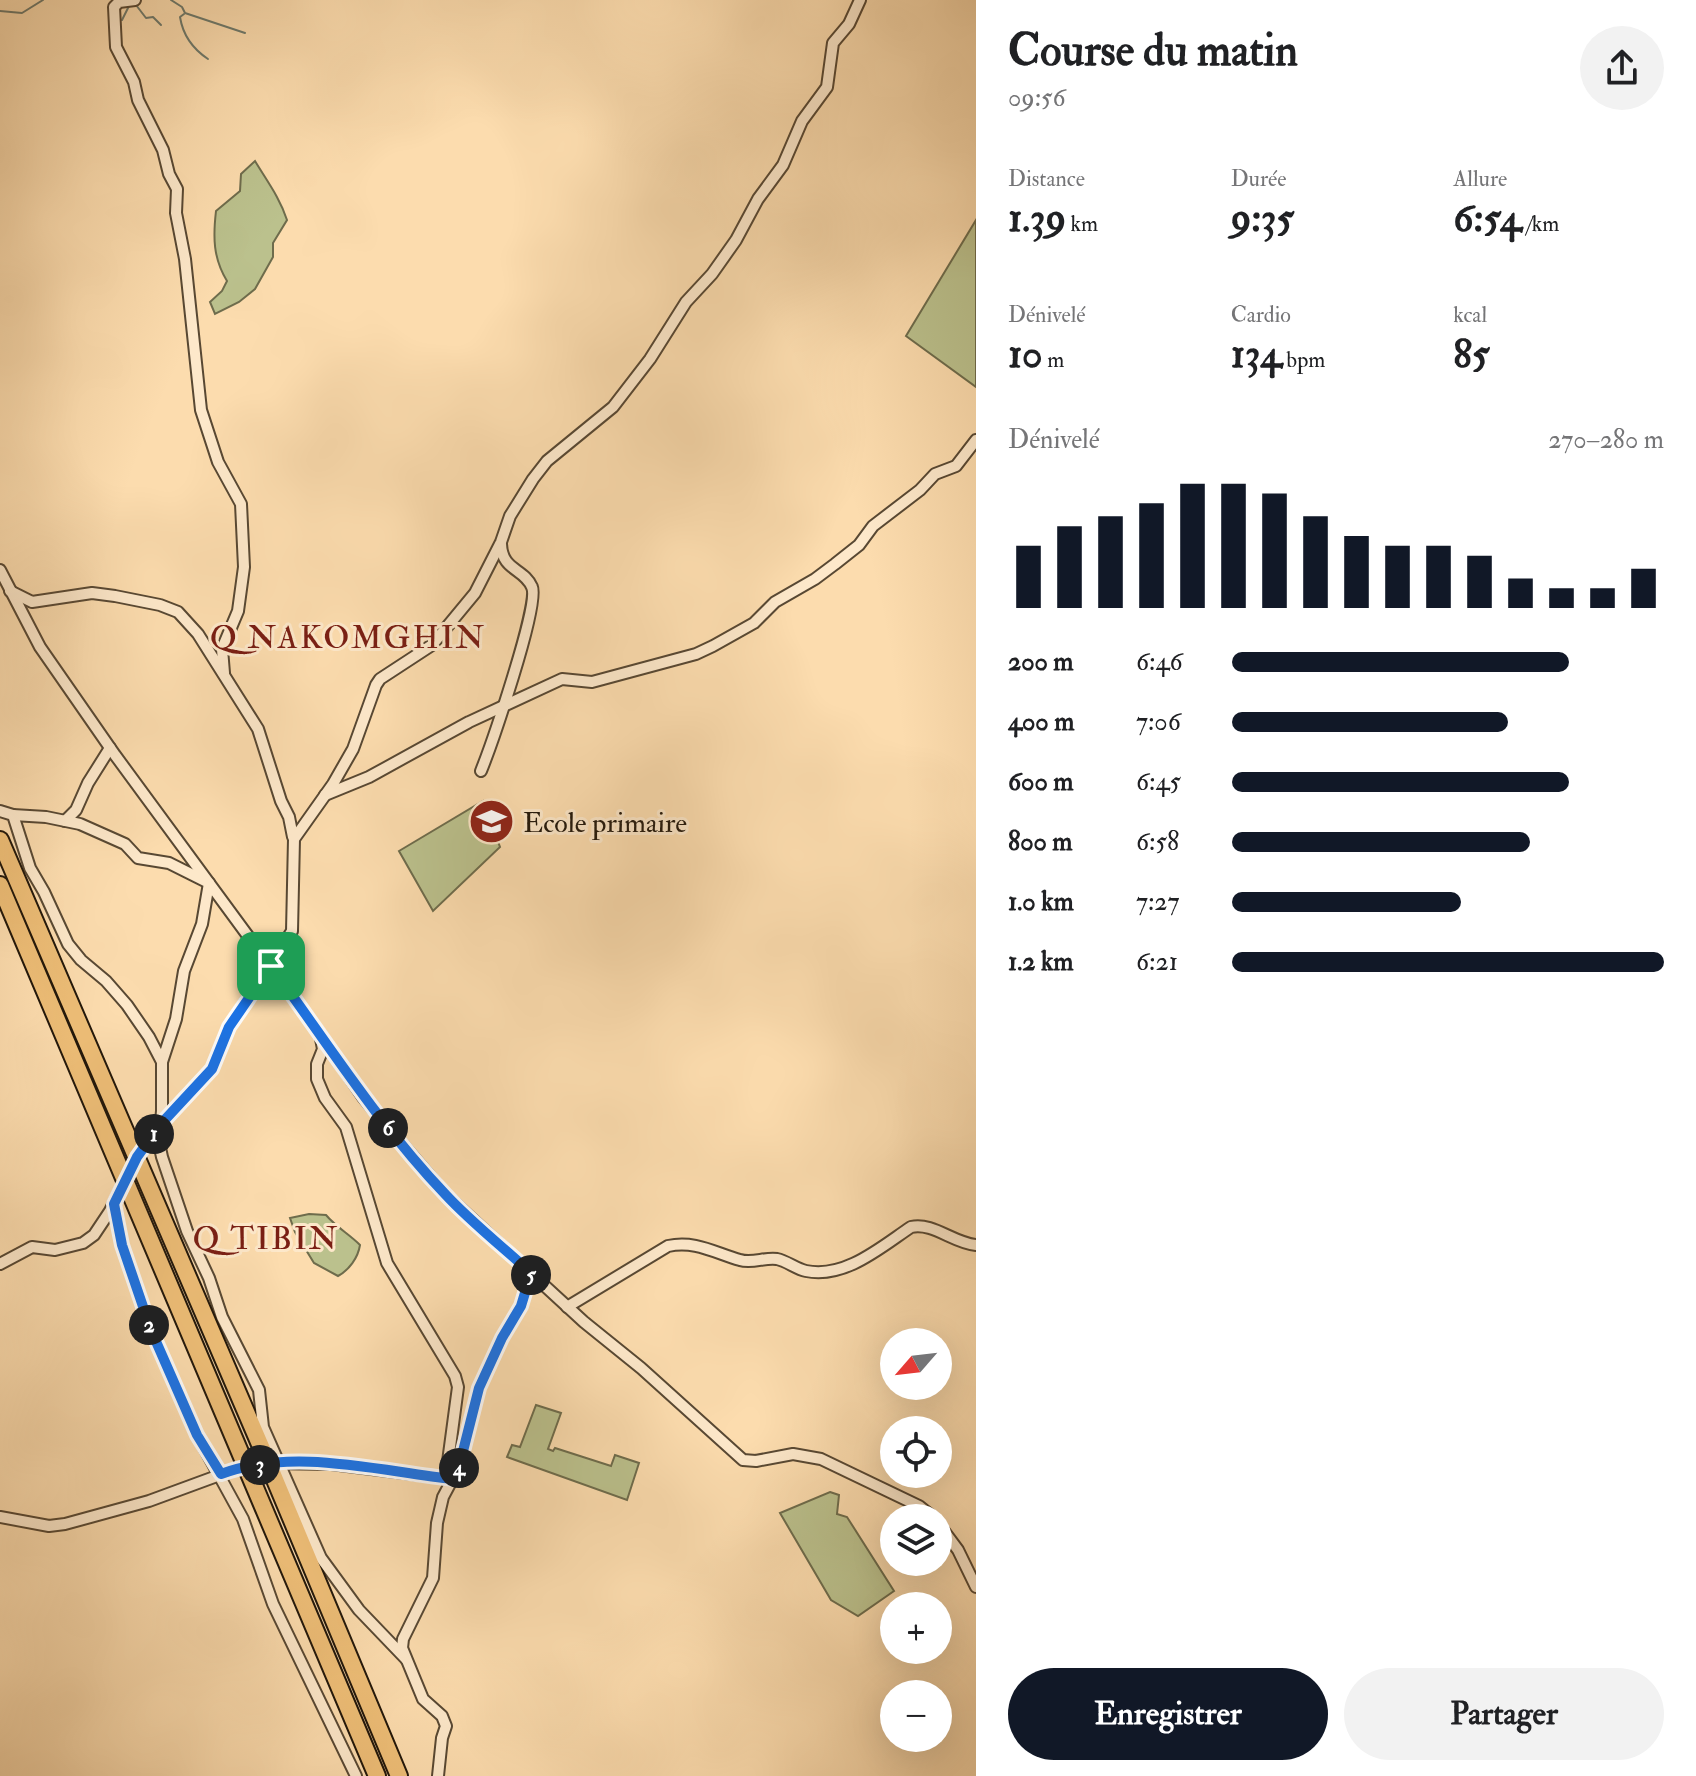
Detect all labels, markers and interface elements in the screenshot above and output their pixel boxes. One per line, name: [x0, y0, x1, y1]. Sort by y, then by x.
text: Course du matin: [1008, 24, 1298, 79]
button: share: [1580, 26, 1664, 110]
text: 09:56: [1008, 82, 1066, 114]
text: Distance: [1008, 165, 1085, 193]
text: Durée: [1231, 165, 1286, 193]
text: Allure: [1453, 165, 1507, 193]
text: 1.39: [1008, 193, 1066, 244]
text: 9:35: [1231, 193, 1294, 244]
text: 6:54: [1453, 193, 1522, 244]
text: km: [1066, 210, 1098, 238]
text: /km: [1522, 210, 1559, 238]
text: Dénivelé: [1008, 301, 1085, 329]
text: Cardio: [1231, 301, 1291, 329]
text: kcal: [1453, 301, 1487, 329]
text: 10: [1008, 329, 1043, 380]
text: 134: [1231, 329, 1282, 380]
text: 85: [1453, 329, 1490, 380]
text: m: [1043, 346, 1064, 374]
text: bpm: [1282, 346, 1325, 374]
text: Dénivelé: [1008, 424, 1100, 456]
text: 270–280 m: [1548, 424, 1664, 456]
district label: Q NAKOMGHIN: [210, 618, 486, 658]
text: 200 m: [1008, 646, 1073, 678]
text: 6:46: [1136, 646, 1183, 678]
text: 400 m: [1008, 706, 1074, 738]
text: 7:06: [1136, 706, 1181, 738]
text: 600 m: [1008, 766, 1073, 798]
text: 6:45: [1136, 766, 1181, 798]
school or university icon: Ecole primaire: [468, 798, 516, 846]
place label: Ecole primaire: [523, 806, 687, 841]
text: 800 m: [1008, 826, 1073, 858]
text: 6:58: [1136, 826, 1179, 858]
text: 1.0 km: [1008, 886, 1074, 918]
text: 7:27: [1136, 886, 1179, 918]
pin: [237, 932, 305, 1000]
icon: arrive: [249, 944, 293, 988]
text: 1.2 km: [1008, 946, 1074, 978]
text: 6:21: [1136, 946, 1178, 978]
pin: 6: [368, 1108, 408, 1148]
pin: 1: [134, 1114, 174, 1154]
text: 6: [382, 1114, 394, 1142]
text: 1: [150, 1120, 158, 1148]
district label: Q TIBIN: [193, 1219, 339, 1259]
pin: 5: [511, 1255, 551, 1295]
text: 5: [526, 1261, 536, 1289]
pin: 2: [129, 1305, 169, 1345]
text: 2: [143, 1311, 155, 1339]
north arrow: [880, 1328, 952, 1400]
map controls: [880, 1328, 952, 1752]
button: locate: [880, 1416, 952, 1488]
pin: 3: [240, 1445, 280, 1485]
pin: 4: [439, 1448, 479, 1488]
text: 3: [256, 1451, 264, 1479]
text: 4: [453, 1454, 465, 1482]
button: layers: [880, 1504, 952, 1576]
button: +: [880, 1592, 952, 1664]
button: Enregistrer: [1008, 1668, 1328, 1760]
button: Partager: [1344, 1668, 1664, 1760]
button: −: [880, 1680, 952, 1752]

